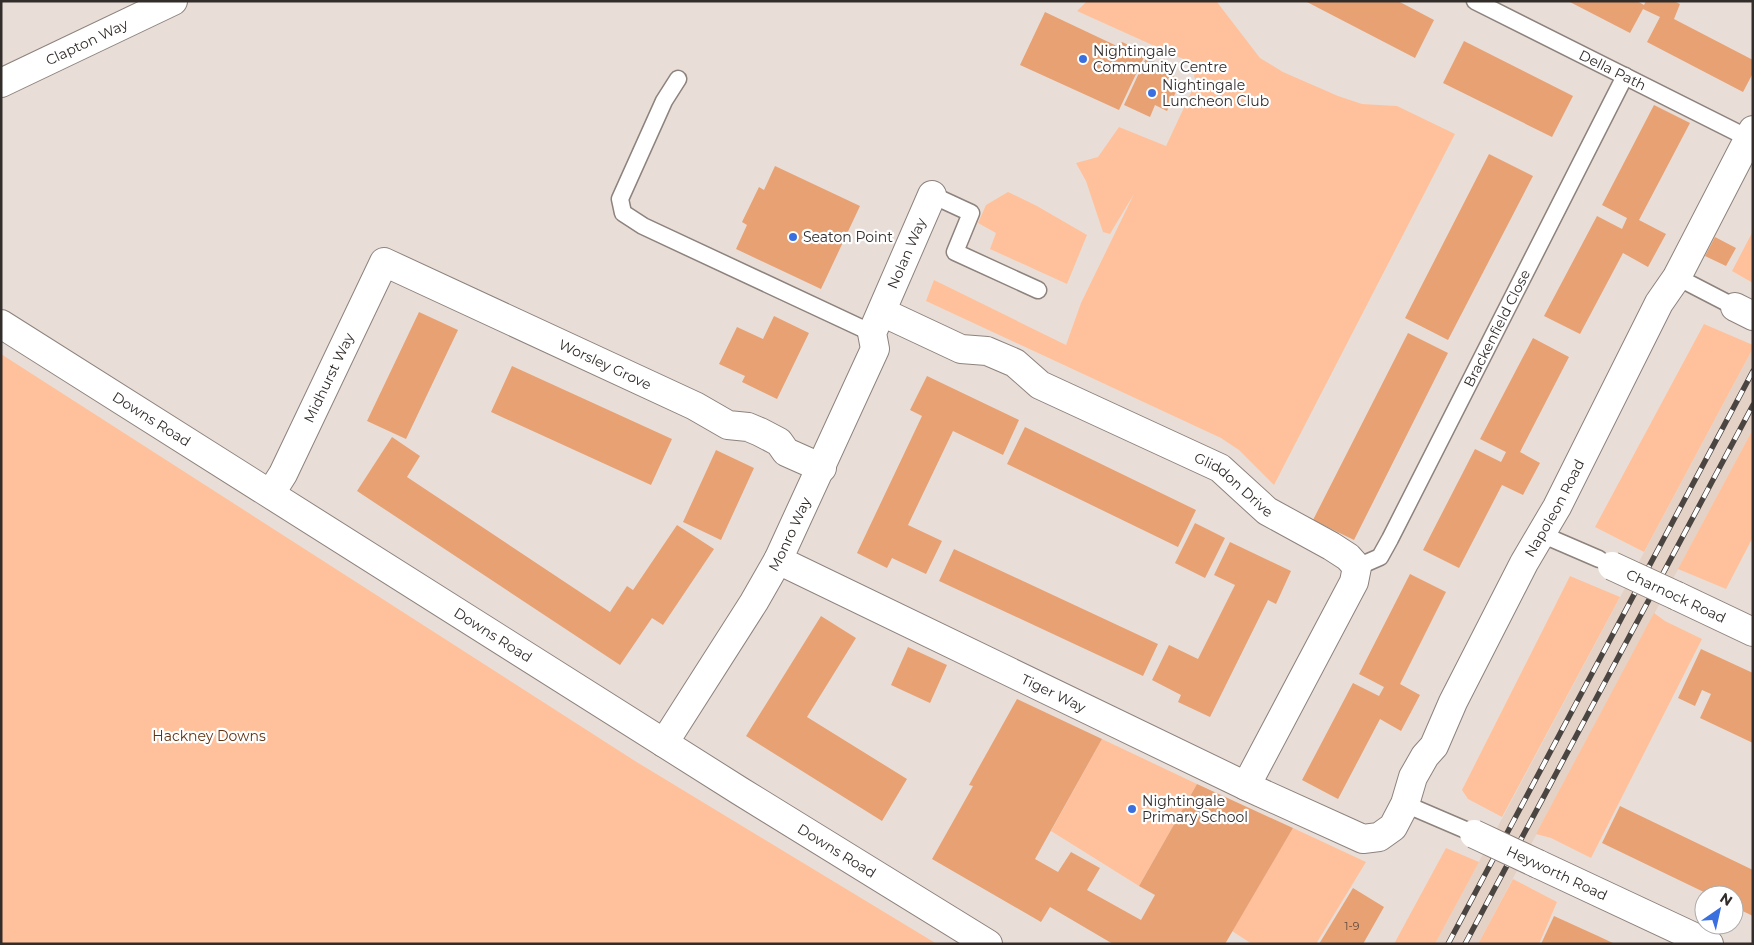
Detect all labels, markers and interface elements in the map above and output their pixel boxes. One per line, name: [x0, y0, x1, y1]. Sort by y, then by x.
street label: Clapton Way: [43, 15, 131, 69]
place label: Nightingale Community Centre: [1093, 42, 1227, 76]
street label: Della Path: [1576, 46, 1649, 94]
marker: Nightingale Community Centre: [1077, 53, 1089, 65]
place label: Nightingale Luncheon Club: [1162, 76, 1269, 110]
marker: Nightingale Luncheon Club: [1146, 87, 1158, 99]
street label: Nolan Way: [883, 215, 930, 292]
place label: Seaton Point: [803, 228, 893, 246]
marker: Seaton Point: [787, 231, 799, 243]
street label: Brackenfield Close: [1460, 266, 1534, 390]
street label: Midhurst Way: [300, 329, 358, 426]
street label: Worsley Grove: [556, 335, 654, 394]
street label: Downs Road: [109, 388, 194, 450]
street label: Gliddon Drive: [1191, 448, 1276, 521]
street label: Napoleon Road: [1521, 456, 1588, 560]
street label: Monro Way: [764, 494, 815, 575]
street label: Charnock Road: [1623, 565, 1729, 627]
street label: Downs Road: [451, 604, 535, 666]
street label: Tiger Way: [1018, 670, 1089, 716]
park label: Hackney Downs: [152, 727, 266, 745]
place label: Nightingale Primary School: [1142, 792, 1248, 826]
marker: Nightingale Primary School: [1126, 803, 1138, 815]
street label: Downs Road: [794, 820, 879, 882]
street label: Heyworth Road: [1504, 842, 1610, 904]
north arrow: [1694, 885, 1744, 935]
text: N: [1717, 889, 1736, 910]
house number: 1-9: [1345, 919, 1360, 933]

